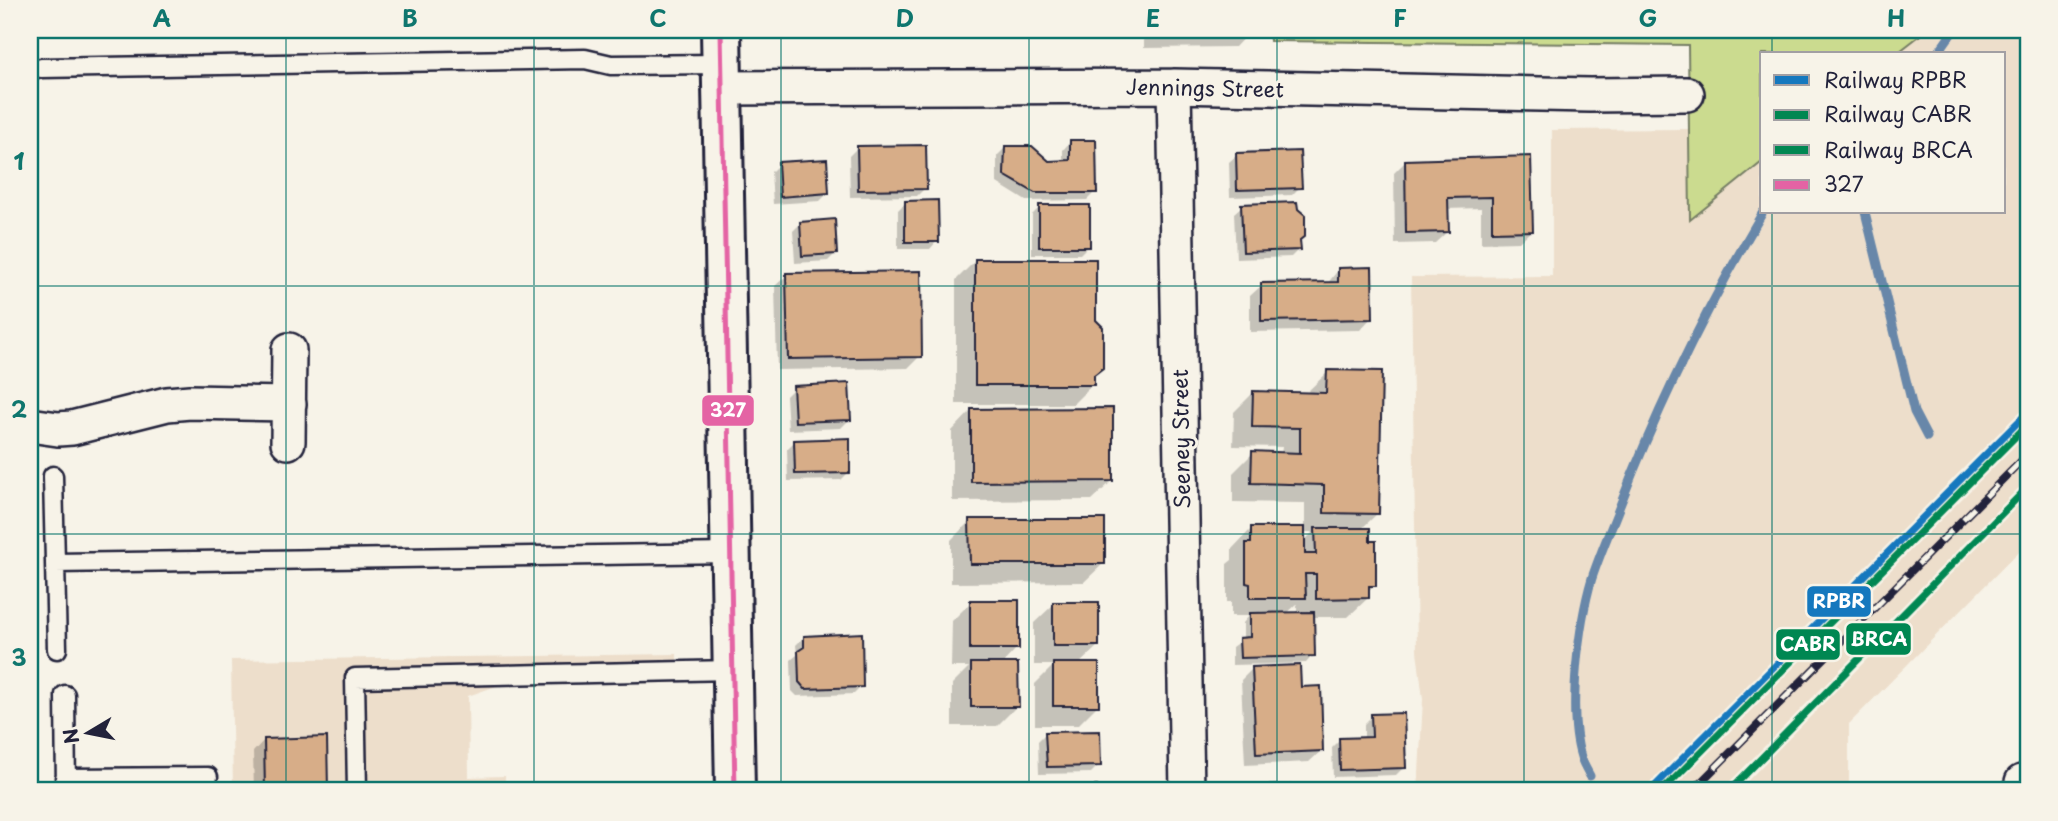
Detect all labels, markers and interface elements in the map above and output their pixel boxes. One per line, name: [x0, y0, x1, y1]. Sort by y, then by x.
text: A: [153, 0, 171, 35]
text: B: [402, 0, 418, 35]
text: C: [649, 0, 667, 35]
text: D: [896, 0, 914, 35]
text: E: [1146, 0, 1160, 35]
text: F: [1393, 0, 1407, 35]
text: G: [1639, 0, 1657, 35]
text: H: [1887, 0, 1905, 35]
legend: [1760, 52, 2006, 214]
text: Railway RPBR: [1824, 63, 1967, 95]
street label: Jennings Street: [1126, 70, 1284, 104]
text: Railway CABR: [1824, 97, 1972, 129]
text: Railway BRCA: [1824, 133, 1973, 165]
text: 1: [14, 143, 25, 178]
text: 327: [1824, 167, 1864, 199]
street label: Seeney Street: [1163, 369, 1197, 509]
text: 2: [11, 391, 27, 426]
line badge: 327: [701, 394, 755, 427]
text: 327: [710, 395, 746, 423]
line badge: RPBR: [1806, 585, 1872, 618]
text: RPBR: [1813, 586, 1865, 614]
line badge: BRCA: [1845, 622, 1912, 656]
text: BRCA: [1851, 624, 1907, 652]
line badge: CABR: [1775, 628, 1841, 661]
text: CABR: [1780, 629, 1836, 657]
text: 3: [11, 639, 27, 674]
north arrow: [52, 698, 122, 768]
text: N: [55, 726, 85, 746]

